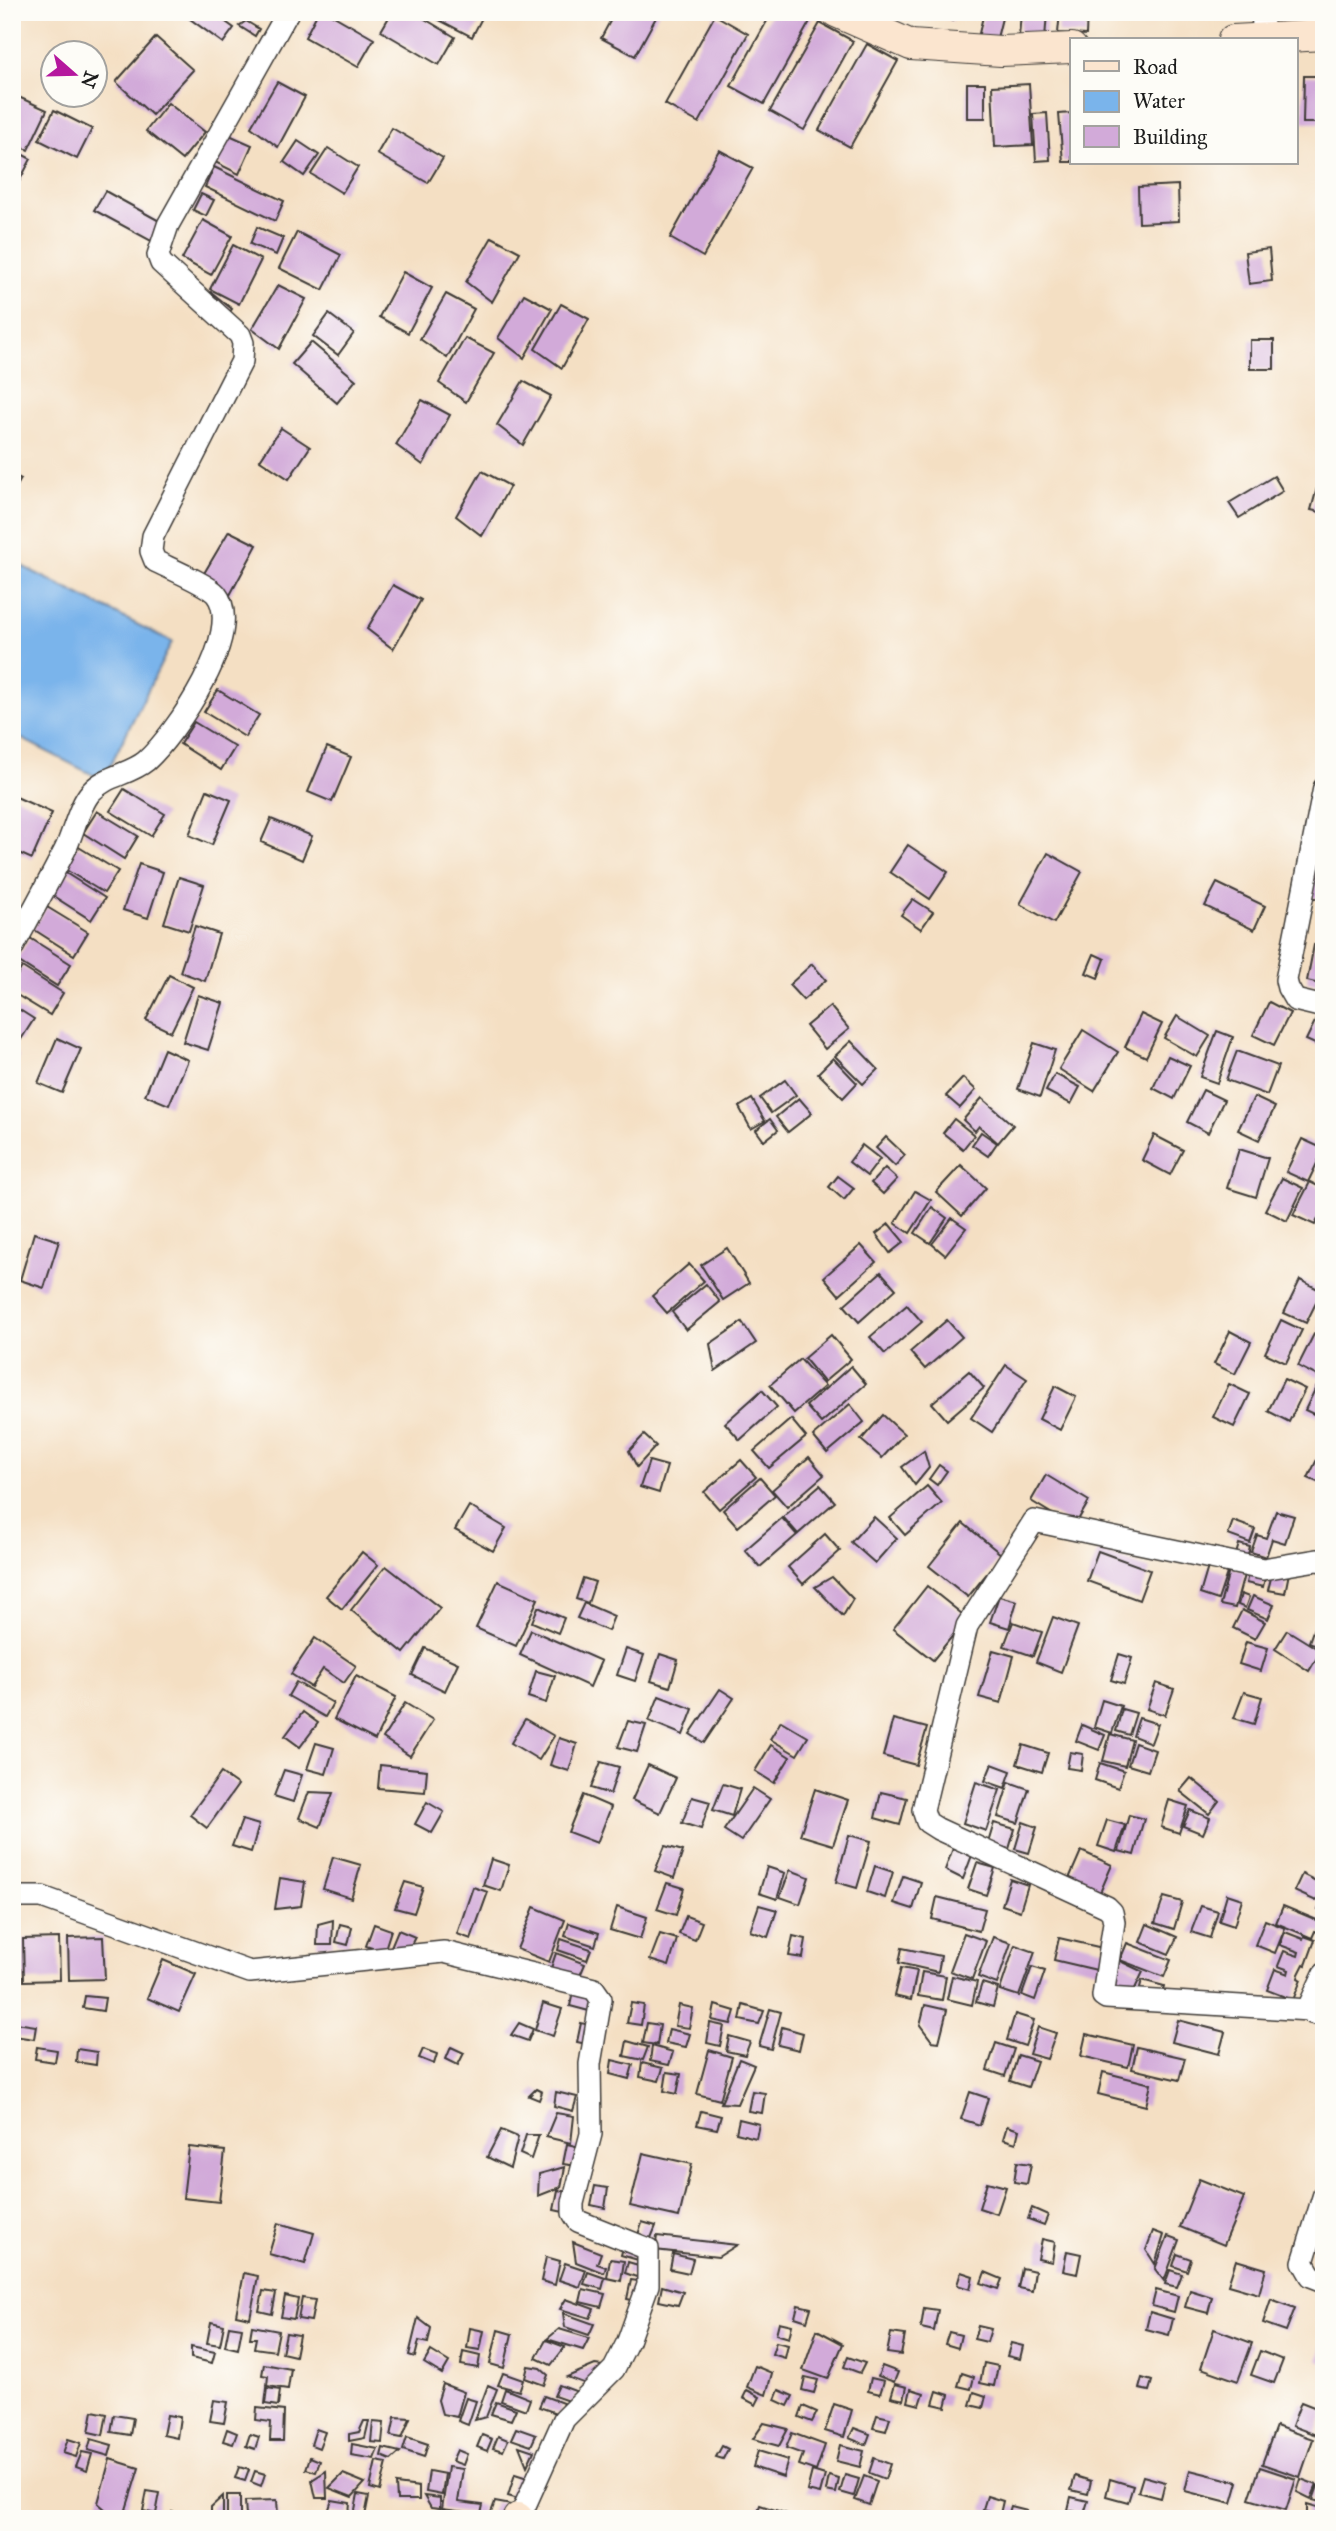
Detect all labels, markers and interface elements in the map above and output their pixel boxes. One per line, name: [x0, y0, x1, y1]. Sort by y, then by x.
north arrow: [38, 38, 108, 108]
legend: [1070, 38, 1298, 164]
text: Road: [1133, 54, 1178, 80]
text: N: [76, 68, 103, 91]
text: Water: [1133, 88, 1185, 114]
text: Building: [1133, 124, 1207, 150]

